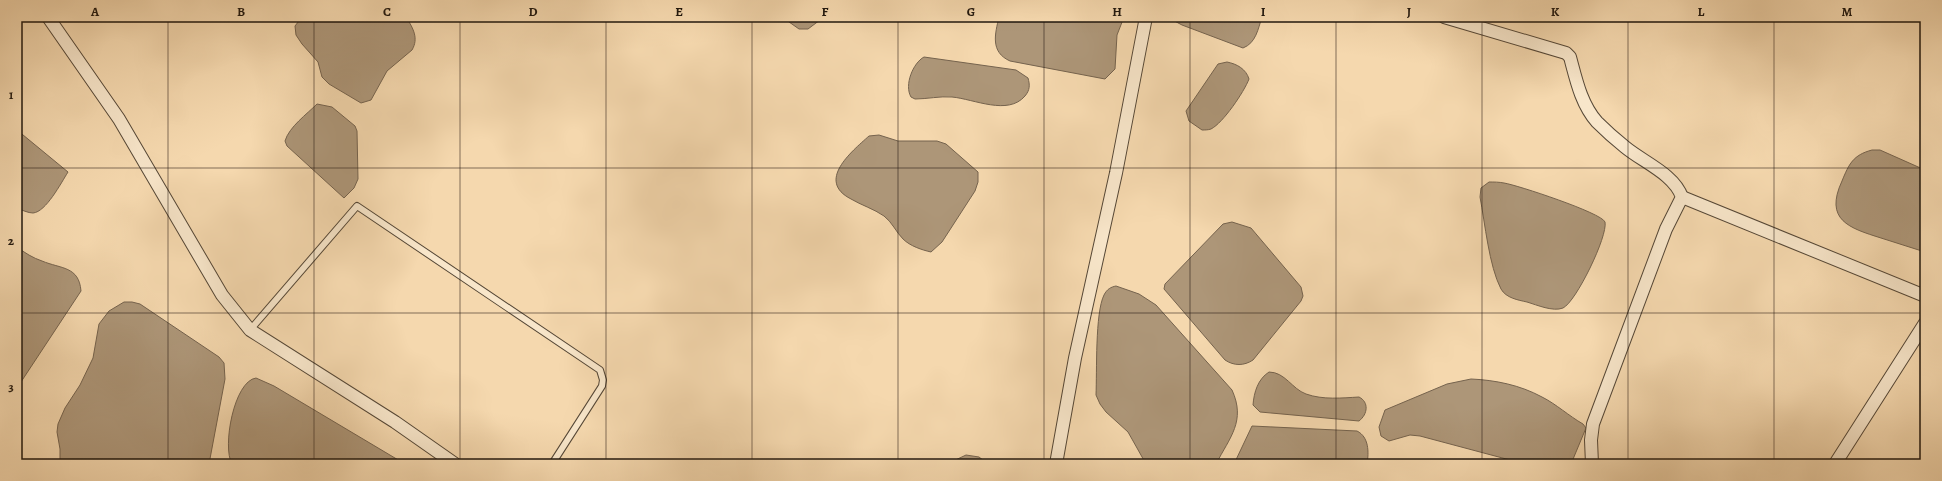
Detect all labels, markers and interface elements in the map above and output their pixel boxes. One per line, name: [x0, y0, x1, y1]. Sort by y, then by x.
text: A: [90, 3, 100, 20]
text: B: [237, 3, 245, 20]
text: C: [383, 3, 391, 20]
text: D: [528, 3, 538, 20]
text: E: [675, 3, 683, 20]
text: F: [822, 3, 829, 20]
text: G: [967, 3, 975, 20]
text: H: [1112, 3, 1122, 20]
text: I: [1261, 3, 1266, 20]
text: J: [1407, 3, 1411, 20]
text: K: [1551, 3, 1560, 20]
text: L: [1698, 3, 1705, 20]
text: M: [1842, 3, 1853, 20]
text: 1: [9, 86, 14, 103]
text: 2: [8, 232, 15, 249]
text: 3: [8, 378, 14, 395]

